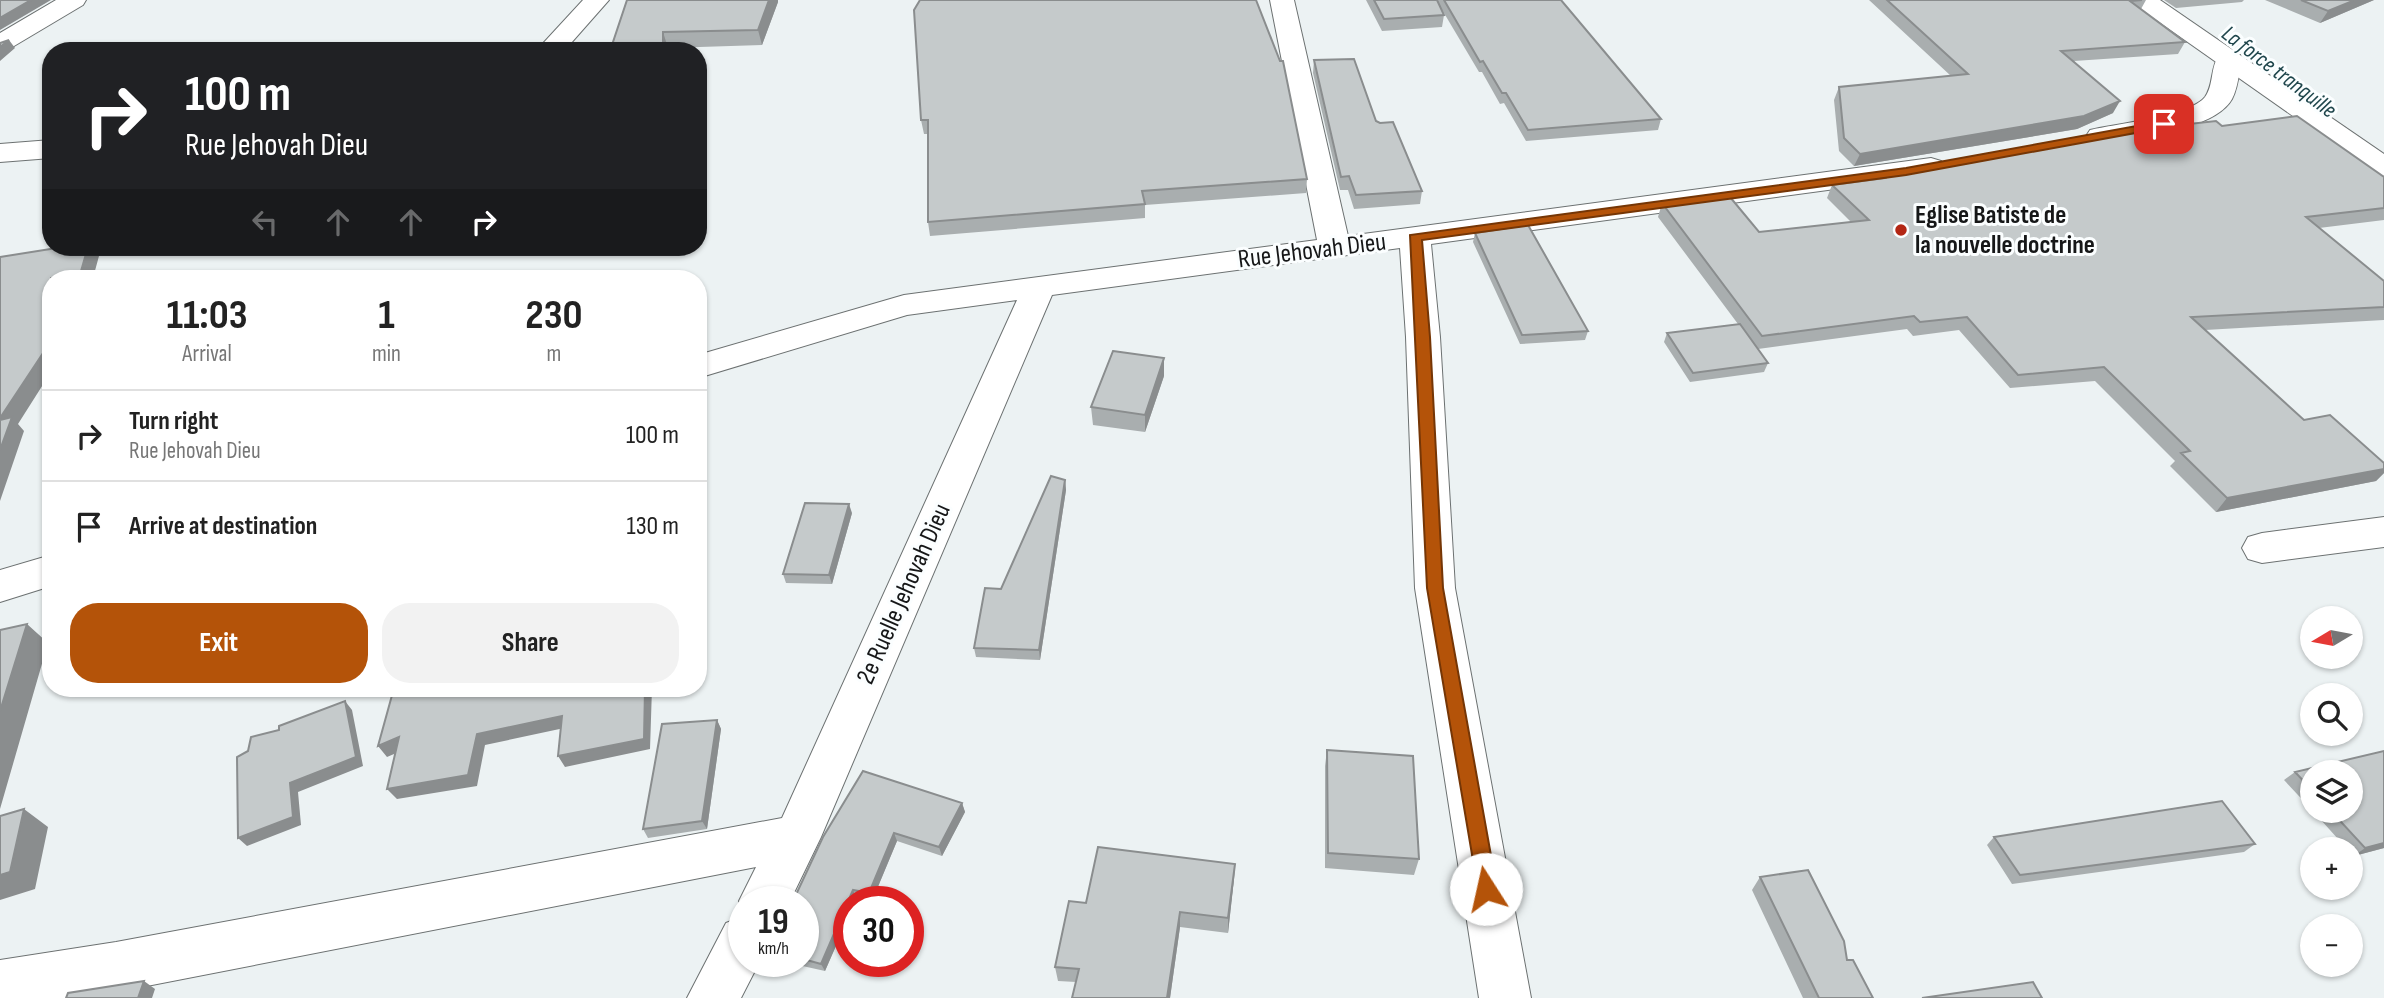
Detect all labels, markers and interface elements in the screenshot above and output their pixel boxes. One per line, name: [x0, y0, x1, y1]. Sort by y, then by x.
water label: La force tranquille: [2216, 20, 2342, 124]
text: 100 m: [185, 66, 291, 125]
icon: right: [70, 70, 161, 161]
pin: [2134, 94, 2194, 154]
icon: arrive: [2145, 105, 2183, 143]
text: Rue Jehovah Dieu: [185, 126, 368, 165]
place label: Eglise Batiste de la nouvelle doctrine: [1915, 200, 2095, 261]
icon: left: [246, 203, 284, 241]
icon: ahead: [319, 203, 357, 241]
icon: ahead: [392, 203, 430, 241]
icon: right: [465, 203, 503, 241]
marker: Eglise Batiste de la nouvelle doctrine: [1893, 222, 1909, 238]
street label: Rue Jehovah Dieu: [1236, 227, 1388, 275]
text: 11:03: [166, 290, 248, 341]
text: 1: [378, 290, 395, 341]
text: 230: [525, 290, 583, 341]
text: Arrival: [182, 340, 232, 368]
text: min: [372, 340, 401, 368]
text: m: [547, 340, 561, 368]
text: Turn right: [129, 406, 218, 437]
icon: right: [70, 417, 108, 455]
text: 100 m: [626, 420, 679, 451]
text: Rue Jehovah Dieu: [129, 437, 261, 465]
street label: 2e Ruelle Jehovah Dieu: [850, 499, 958, 689]
icon: arrive: [70, 508, 108, 546]
text: Arrive at destination: [129, 511, 317, 542]
text: 130 m: [627, 511, 679, 542]
button: Exit: [70, 603, 368, 683]
button: Share: [382, 603, 679, 683]
north arrow: [2300, 606, 2362, 668]
map controls: [2300, 606, 2363, 977]
button: search: [2300, 683, 2363, 746]
button: layers: [2300, 760, 2363, 823]
button: +: [2300, 837, 2363, 900]
position arrow: [1449, 852, 1523, 926]
speed limit sign: 30: [833, 886, 924, 977]
text: 19: [758, 901, 789, 944]
button: −: [2300, 914, 2363, 977]
text: km/h: [758, 938, 789, 959]

